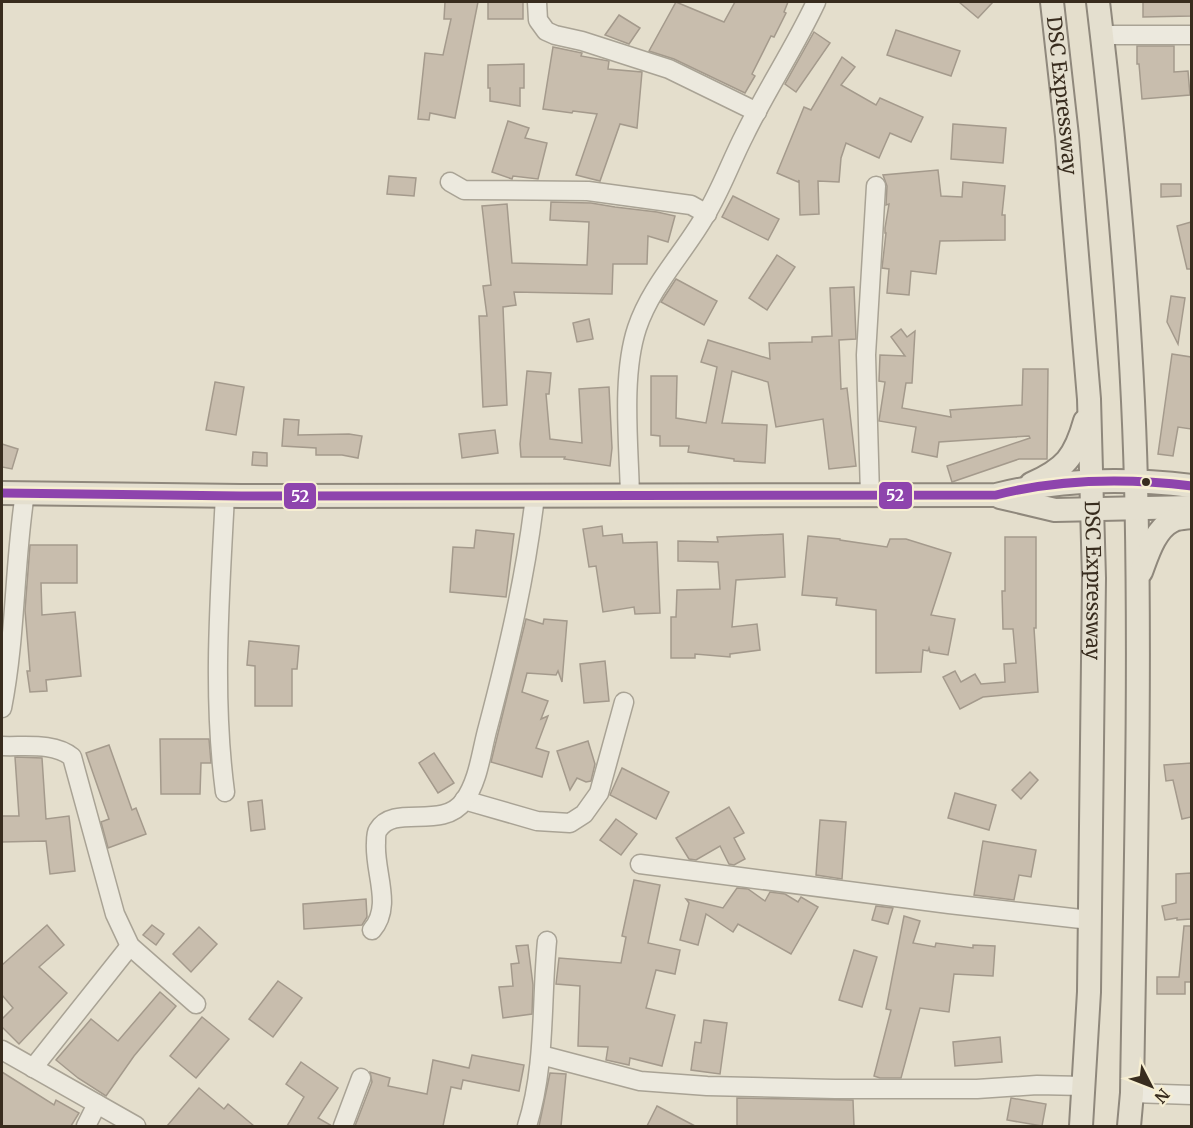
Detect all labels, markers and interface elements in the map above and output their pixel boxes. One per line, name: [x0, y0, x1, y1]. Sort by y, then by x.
street label: DSC Expressway: [1042, 15, 1083, 176]
unlabelled marker: [1140, 476, 1152, 488]
line badge: 52: [878, 481, 913, 510]
line badge: 52: [283, 482, 317, 510]
text: 52: [886, 485, 904, 505]
text: 52: [291, 486, 309, 506]
street label: DSC Expressway: [1080, 500, 1107, 660]
north arrow: [1121, 1056, 1181, 1116]
text: N: [1150, 1085, 1174, 1108]

